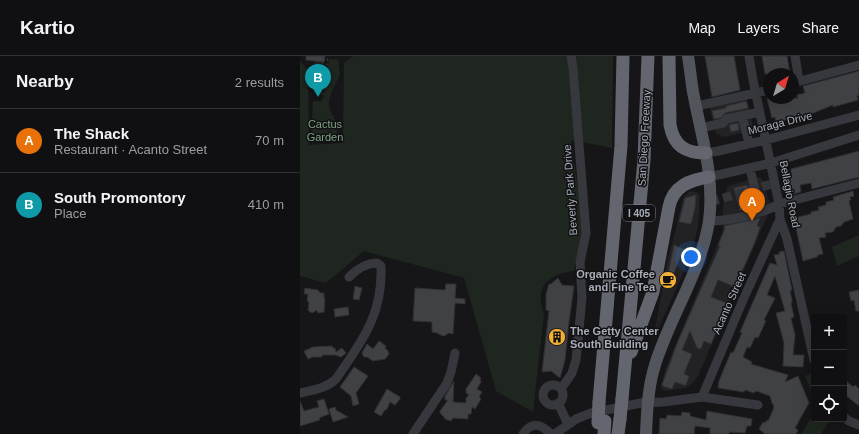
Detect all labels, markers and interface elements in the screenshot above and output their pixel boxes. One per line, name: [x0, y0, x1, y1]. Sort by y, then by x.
text: Kartio: [20, 17, 75, 38]
text: Map: [688, 20, 716, 36]
text: Layers: [738, 20, 780, 36]
text: Share: [802, 20, 839, 36]
pin: B: [305, 64, 331, 97]
north arrow: [763, 68, 799, 104]
text: Nearby: [16, 72, 74, 91]
text: 2 results: [235, 75, 284, 90]
street label: San Diego Freeway: [635, 89, 653, 187]
street label: Moraga Drive: [747, 109, 813, 137]
park label: Cactus Garden: [307, 118, 343, 143]
text: The Shack: [54, 125, 129, 142]
text: A: [24, 133, 34, 148]
text: 70 m: [255, 133, 284, 148]
text: Restaurant · Acanto Street: [54, 142, 207, 157]
street label: Beverly Park Drive: [561, 144, 579, 236]
street label: Bellagio Road: [778, 159, 802, 229]
pin: A: [739, 188, 765, 221]
text: South Promontory: [54, 189, 186, 206]
text: B: [24, 197, 34, 212]
text: 410 m: [248, 197, 284, 212]
road number: I 405: [623, 205, 655, 221]
text: Place: [54, 206, 87, 221]
your location: [681, 247, 701, 267]
place label: Organic Coffee and Fine Tea: [576, 268, 656, 293]
cafe icon: Organic Coffee and Fine Tea: [658, 270, 678, 290]
street label: Acanto Street: [710, 270, 748, 336]
map controls: [811, 314, 847, 422]
button: +: [811, 314, 847, 350]
place label: The Getty Center South Building: [570, 325, 659, 350]
building icon: The Getty Center South Building: [547, 327, 567, 347]
button: −: [811, 350, 847, 386]
button: locate: [811, 386, 847, 422]

